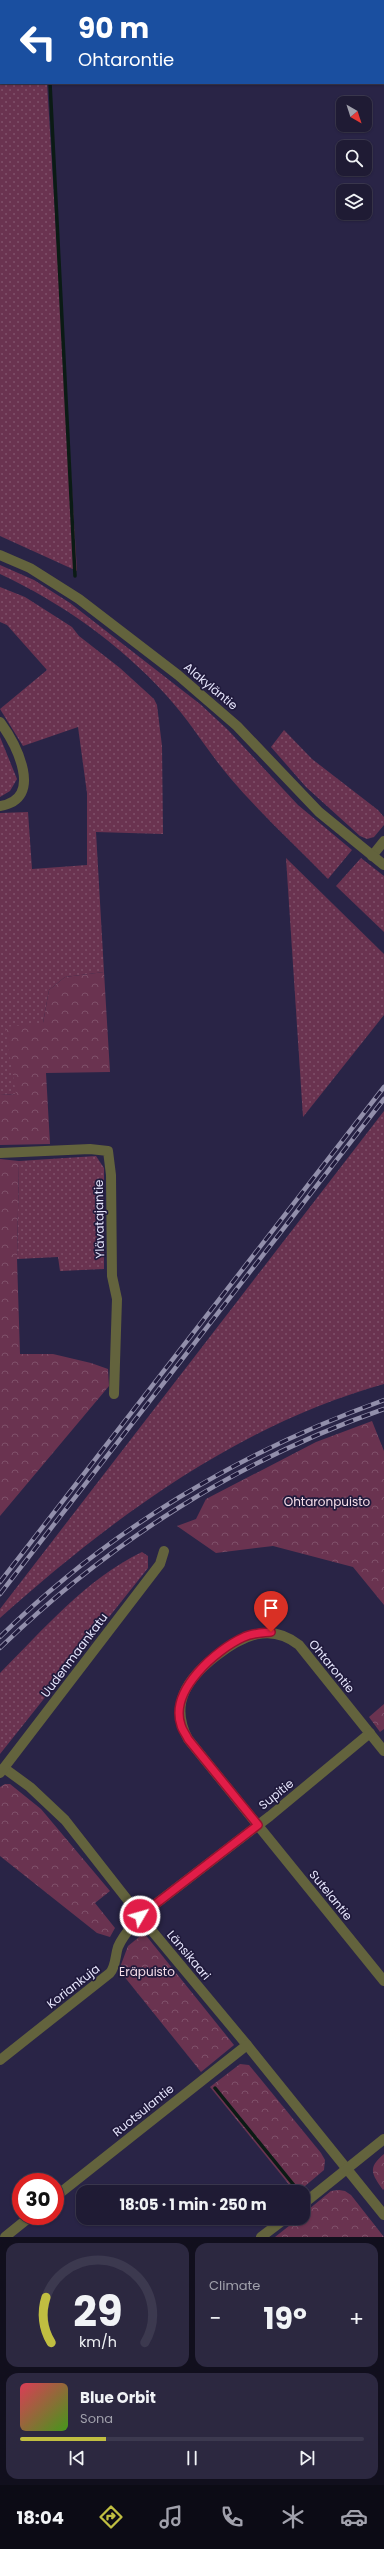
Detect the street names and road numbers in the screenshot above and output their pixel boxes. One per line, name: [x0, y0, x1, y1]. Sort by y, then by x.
street label: Alakyläntie: [180, 658, 242, 714]
street label: Ylävatajantie: [90, 1179, 108, 1259]
street label: Uudenmaankatu: [37, 1609, 111, 1701]
street label: Ohtarontie: [305, 1636, 359, 1696]
street label: Supitie: [255, 1775, 297, 1813]
street label: Sutelantie: [305, 1866, 357, 1924]
street label: Länsikaari: [163, 1927, 215, 1983]
street label: Koriankuja: [43, 1960, 103, 2012]
street label: Ruotsulantie: [109, 2080, 177, 2140]

